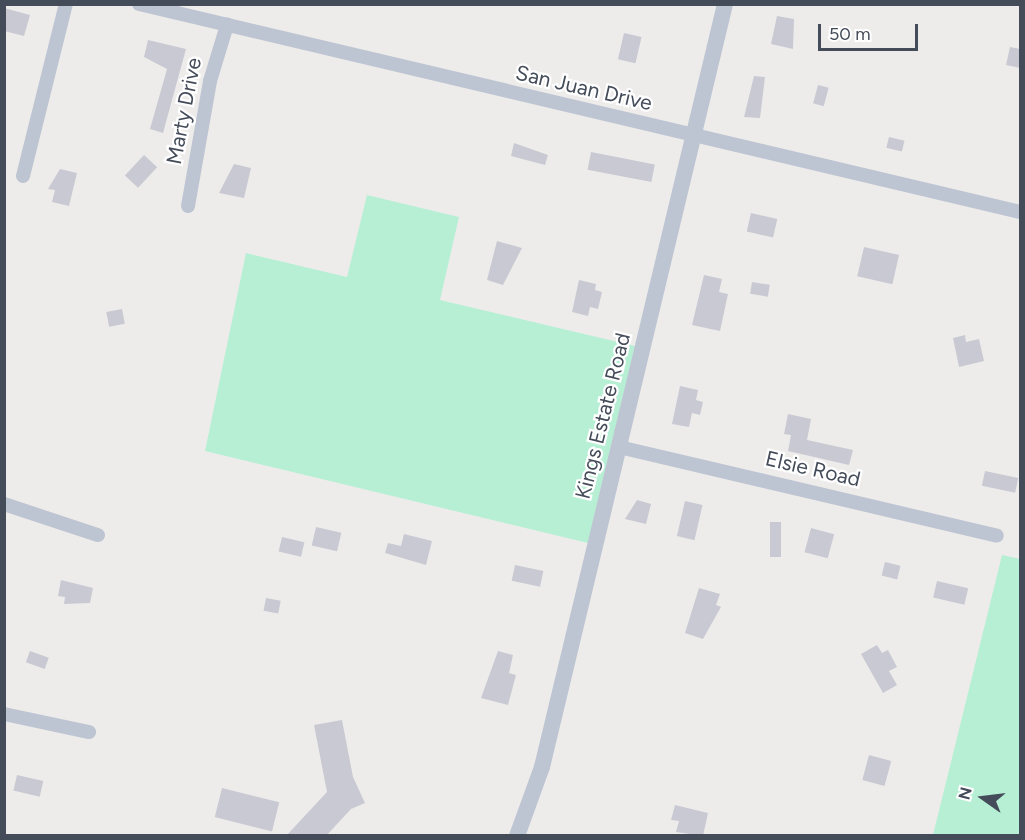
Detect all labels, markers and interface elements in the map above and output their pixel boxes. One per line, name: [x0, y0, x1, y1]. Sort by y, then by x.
scale bar: [821, 12, 922, 50]
text: 50 m: [829, 23, 871, 45]
street label: Marty Drive: [161, 55, 207, 167]
street label: San Juan Drive: [513, 60, 655, 116]
street label: Kings Estate Road: [570, 330, 636, 502]
street label: Elsie Road: [763, 446, 863, 492]
north arrow: [953, 768, 1013, 828]
text: N: [954, 785, 976, 802]

